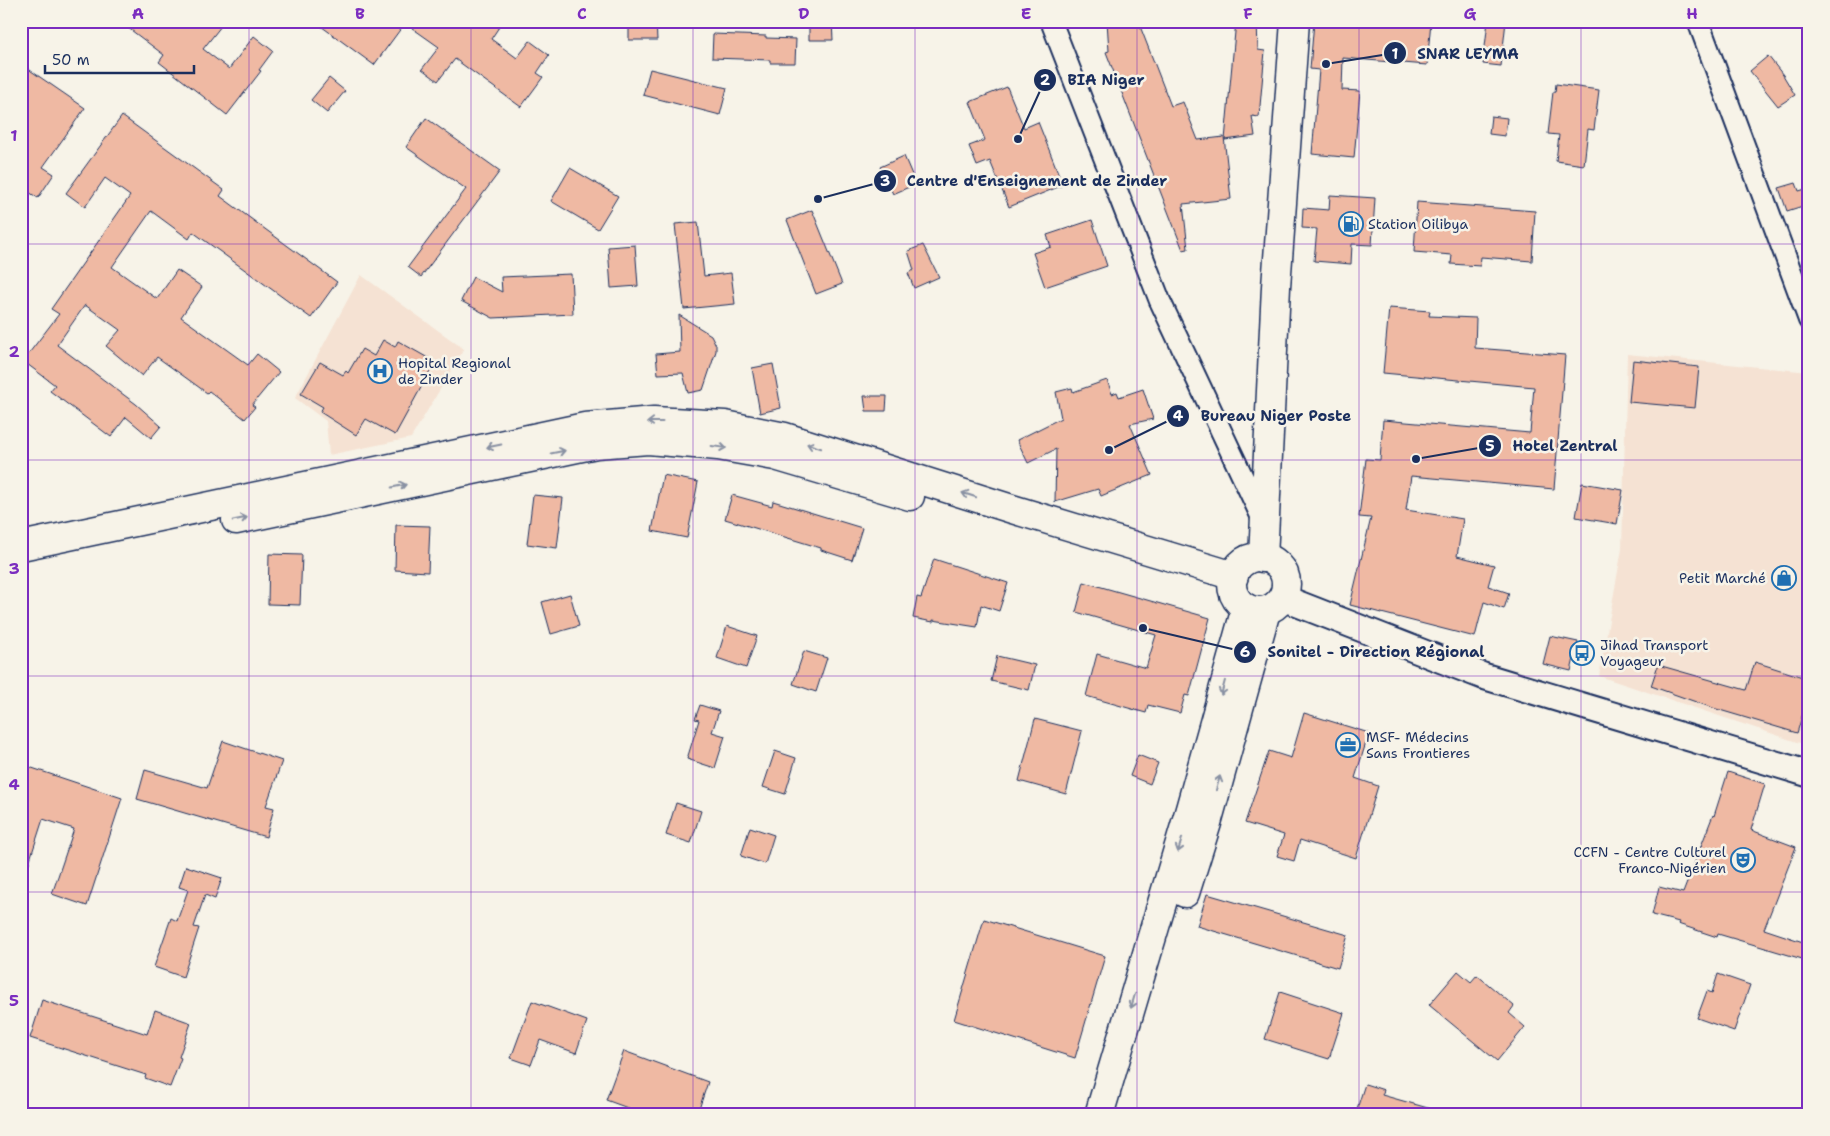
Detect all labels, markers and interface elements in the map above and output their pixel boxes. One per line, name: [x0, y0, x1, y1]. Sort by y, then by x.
text: A: [132, 3, 144, 24]
text: B: [355, 3, 365, 24]
text: C: [577, 3, 587, 24]
text: D: [798, 3, 810, 24]
text: E: [1021, 3, 1031, 24]
text: F: [1243, 3, 1253, 24]
text: G: [1464, 3, 1477, 24]
text: H: [1686, 3, 1698, 24]
callout: SNAR LEYMA: [1382, 38, 1529, 68]
scale bar: [45, 42, 194, 74]
text: 1: [1392, 44, 1399, 64]
text: SNAR LEYMA: [1417, 44, 1519, 64]
text: 50 m: [52, 50, 90, 70]
callout: BIA Niger: [1032, 65, 1154, 95]
text: 2: [1040, 70, 1051, 90]
text: BIA Niger: [1068, 70, 1144, 90]
text: 1: [10, 125, 18, 146]
callout: Centre d'Enseignement de Zinder: [872, 166, 1178, 196]
text: 3: [880, 171, 890, 191]
text: Centre d'Enseignement de Zinder: [907, 171, 1167, 191]
fuel station icon: Station Oilibya: [1338, 211, 1364, 237]
place label: Station Oilibya: [1368, 215, 1468, 233]
text: 2: [8, 341, 20, 362]
place label: Hopital Regional de Zinder: [398, 354, 512, 388]
hospital icon: Hopital Regional de Zinder: [367, 358, 393, 384]
callout: Bureau Niger Poste: [1166, 401, 1361, 431]
text: 4: [1173, 406, 1184, 426]
text: Bureau Niger Poste: [1201, 406, 1351, 426]
one-way arrow: [647, 417, 663, 427]
callout: Hotel Zentral: [1478, 431, 1628, 461]
text: 5: [1485, 436, 1495, 456]
text: Hotel Zentral: [1512, 436, 1618, 456]
one-way arrow: [807, 441, 823, 451]
one-way arrow: [487, 442, 503, 451]
one-way arrow: [711, 442, 727, 452]
one-way arrow: [550, 447, 566, 456]
one-way arrow: [391, 480, 407, 490]
one-way arrow: [962, 490, 978, 500]
one-way arrow: [232, 514, 248, 523]
text: 3: [8, 558, 20, 579]
shop icon: Petit Marché: [1771, 565, 1797, 591]
place label: Petit Marché: [1679, 569, 1766, 587]
place label: Jihad Transport Voyageur: [1600, 636, 1708, 670]
callout: Sonitel - Direction Régional: [1233, 637, 1495, 667]
bus stop icon: Jihad Transport Voyageur: [1569, 640, 1595, 666]
text: 6: [1240, 642, 1250, 662]
text: Sonitel - Direction Régional: [1267, 642, 1485, 662]
one-way arrow: [1218, 680, 1228, 696]
place label: MSF- Médecins Sans Frontieres: [1366, 728, 1470, 762]
office icon: MSF- Médecins Sans Frontieres: [1335, 732, 1361, 758]
text: 4: [8, 774, 20, 795]
one-way arrow: [1213, 775, 1223, 791]
one-way arrow: [1174, 837, 1184, 853]
place label: CCFN - Centre Culturel Franco-Nigérien: [1574, 843, 1727, 877]
theatre icon: CCFN - Centre Culturel Franco-Nigérien: [1730, 847, 1756, 873]
text: 5: [9, 990, 19, 1011]
one-way arrow: [1128, 992, 1138, 1008]

